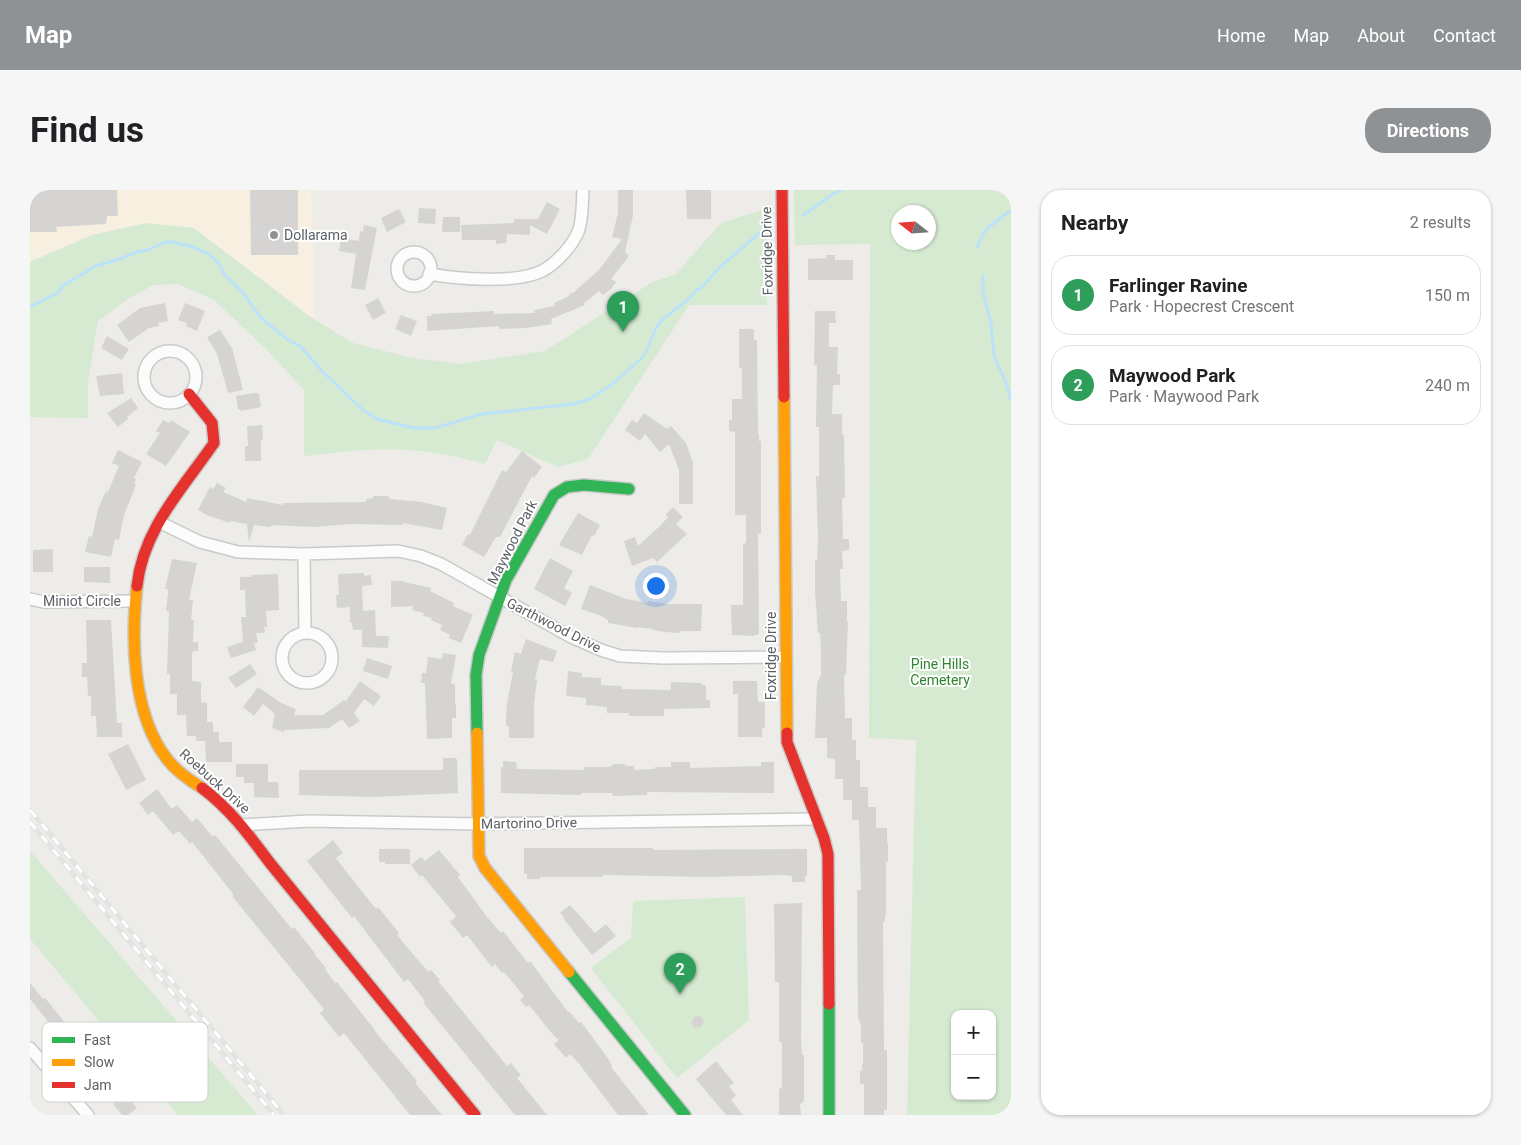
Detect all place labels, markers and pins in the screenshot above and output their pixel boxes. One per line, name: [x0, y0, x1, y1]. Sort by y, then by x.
place label: Dollarama: [284, 227, 348, 243]
marker: Dollarama: [268, 229, 280, 241]
pin: 1: [607, 291, 639, 332]
pin: 2: [664, 953, 696, 994]

